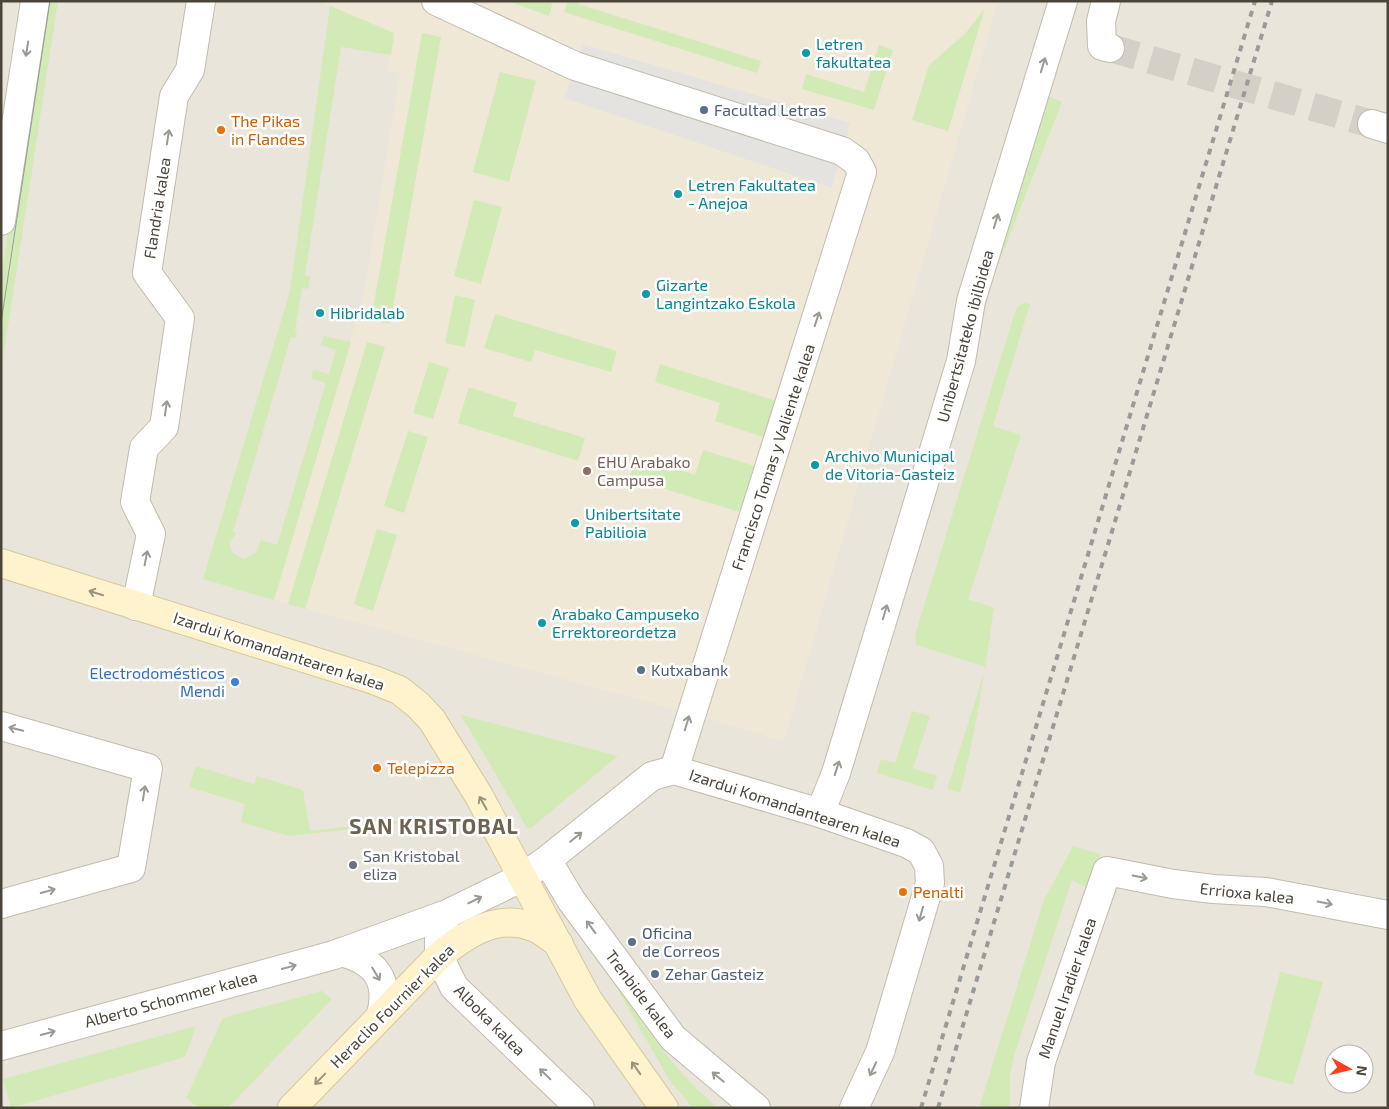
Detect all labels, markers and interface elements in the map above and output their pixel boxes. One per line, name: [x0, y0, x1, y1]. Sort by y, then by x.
place label: Letren fakultatea: [816, 34, 891, 71]
one-way arrow: [22, 41, 32, 57]
marker: Letren fakultatea: [800, 47, 812, 59]
one-way arrow: [1039, 58, 1049, 74]
place label: Facultad Letras: [714, 100, 826, 119]
marker: Facultad Letras: [698, 104, 710, 116]
place label: The Pikas in Flandes: [231, 111, 305, 148]
marker: The Pikas in Flandes: [215, 124, 227, 136]
one-way arrow: [163, 129, 173, 145]
street label: Flandria kalea: [139, 156, 174, 260]
place label: Letren Fakultatea - Anejoa: [688, 175, 816, 213]
marker: Letren Fakultatea - Anejoa: [672, 188, 684, 200]
one-way arrow: [991, 213, 1001, 229]
street label: Unibertsitateko ibilbidea: [932, 248, 997, 424]
place label: Gizarte Langintzako Eskola: [656, 275, 796, 312]
marker: Gizarte Langintzako Eskola: [640, 288, 652, 300]
place label: Hibridalab: [330, 303, 405, 322]
marker: Hibridalab: [314, 307, 326, 319]
one-way arrow: [812, 311, 822, 327]
street label: Francisco Tomas y Valiente kalea: [727, 341, 818, 572]
one-way arrow: [162, 400, 172, 416]
place label: Archivo Municipal de Vitoria-Gasteiz: [825, 446, 955, 483]
place label: EHU Arabako Campusa: [597, 452, 691, 489]
marker: Archivo Municipal de Vitoria-Gasteiz: [809, 459, 821, 471]
marker: EHU Arabako Campusa: [581, 465, 593, 477]
place label: Unibertsitate Pabilioia: [585, 504, 681, 541]
marker: Unibertsitate Pabilioia: [569, 517, 581, 529]
one-way arrow: [142, 550, 152, 566]
one-way arrow: [89, 588, 105, 598]
place label: Arabako Campuseko Errektoreordetza: [552, 604, 700, 641]
one-way arrow: [880, 605, 890, 621]
street label: Izardui Komandantearen kalea: [171, 607, 387, 694]
marker: Arabako Campuseko Errektoreordetza: [536, 617, 548, 629]
place label: Kutxabank: [651, 660, 728, 679]
place label: Electrodomésticos Mendi: [90, 663, 225, 700]
marker: Kutxabank: [635, 664, 647, 676]
marker: Electrodomésticos Mendi: [229, 676, 241, 688]
one-way arrow: [683, 716, 693, 732]
one-way arrow: [8, 724, 24, 733]
place label: Telepizza: [387, 758, 455, 777]
one-way arrow: [833, 760, 843, 776]
marker: Telepizza: [371, 762, 383, 774]
street label: Izardui Komandantearen kalea: [687, 764, 903, 851]
one-way arrow: [139, 785, 149, 801]
one-way arrow: [478, 796, 487, 811]
district label: SAN KRISTOBAL: [349, 813, 519, 838]
one-way arrow: [569, 832, 582, 843]
place label: San Kristobal eliza: [363, 846, 460, 883]
marker: San Kristobal eliza: [347, 859, 359, 871]
one-way arrow: [1131, 873, 1147, 882]
street label: Errioxa kalea: [1199, 878, 1295, 907]
place label: Penalti: [913, 882, 964, 901]
one-way arrow: [40, 886, 56, 895]
marker: Penalti: [897, 886, 909, 898]
one-way arrow: [467, 895, 482, 905]
one-way arrow: [1316, 899, 1332, 909]
one-way arrow: [915, 905, 925, 921]
street label: Manuel Iradier kalea: [1034, 915, 1100, 1061]
one-way arrow: [586, 920, 596, 934]
place label: Oficina de Correos: [642, 923, 720, 960]
marker: Oficina de Correos: [626, 936, 638, 948]
street label: Heraclio Fournier kalea: [326, 940, 457, 1071]
street label: Trenbide kalea: [602, 946, 681, 1042]
one-way arrow: [281, 962, 297, 971]
place label: Zehar Gasteiz: [665, 964, 764, 983]
street label: Alberto Schommer kalea: [82, 966, 259, 1031]
one-way arrow: [371, 966, 381, 980]
marker: Zehar Gasteiz: [649, 968, 661, 980]
street label: Alboka kalea: [451, 980, 530, 1059]
one-way arrow: [40, 1028, 56, 1037]
north arrow: [1324, 1044, 1374, 1094]
one-way arrow: [631, 1061, 641, 1075]
one-way arrow: [867, 1061, 877, 1076]
text: N: [1353, 1065, 1371, 1077]
one-way arrow: [539, 1068, 551, 1080]
one-way arrow: [712, 1071, 725, 1082]
one-way arrow: [314, 1072, 326, 1085]

